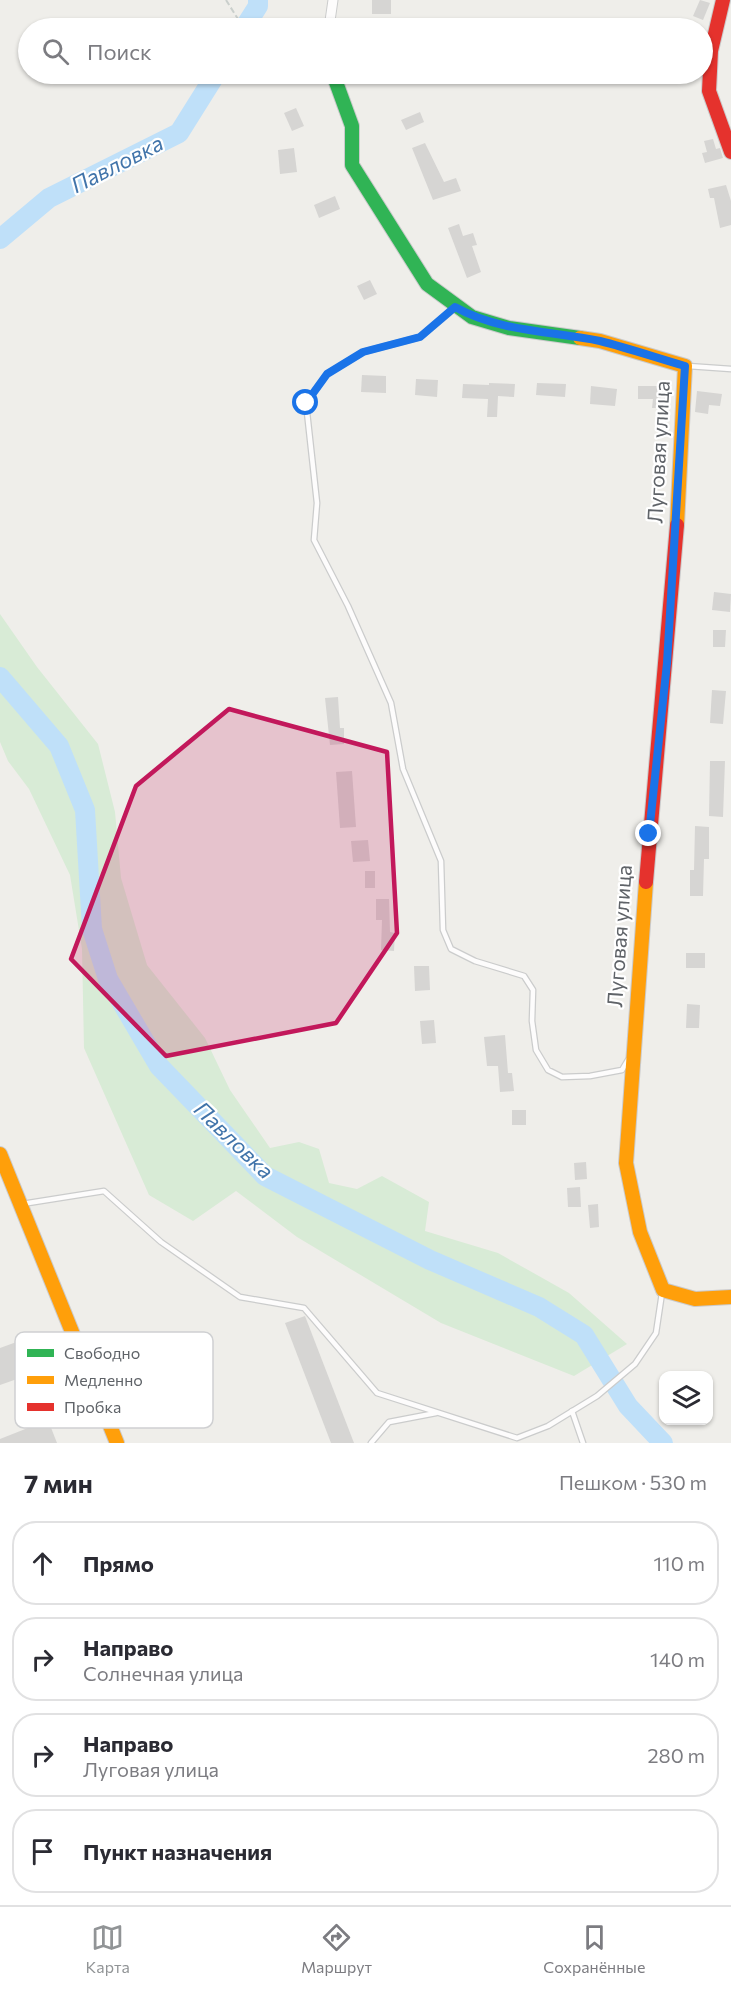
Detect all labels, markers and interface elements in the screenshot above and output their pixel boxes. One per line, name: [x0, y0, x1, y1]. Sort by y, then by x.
search box: [18, 18, 713, 84]
icon: search: [39, 35, 72, 68]
text: Поиск: [87, 38, 152, 65]
water label: Павловка: [66, 129, 168, 198]
street label: Луговая улица: [641, 380, 674, 524]
route start: [292, 389, 318, 415]
route end: [635, 820, 661, 846]
street label: Луговая улица: [601, 864, 636, 1008]
water label: Павловка: [189, 1095, 280, 1184]
legend: [15, 1332, 213, 1428]
text: Свободно: [64, 1343, 140, 1362]
text: Медленно: [64, 1370, 143, 1389]
map controls: [659, 1371, 713, 1425]
button: layers: [659, 1371, 713, 1425]
text: Пробка: [64, 1397, 121, 1416]
text: 7 мин: [24, 1467, 93, 1498]
text: Пешком · 530 m: [559, 1470, 707, 1494]
icon: ahead: [26, 1547, 59, 1580]
text: Прямо: [83, 1550, 154, 1577]
text: 110 m: [654, 1551, 705, 1575]
text: Направо: [83, 1634, 173, 1661]
icon: right: [26, 1643, 59, 1676]
text: 140 m: [650, 1647, 705, 1671]
text: Солнечная улица: [83, 1661, 243, 1685]
text: Направо: [83, 1730, 173, 1757]
icon: right: [26, 1739, 59, 1772]
text: 280 m: [647, 1743, 705, 1767]
text: Луговая улица: [83, 1757, 219, 1781]
icon: arrive: [26, 1835, 59, 1868]
text: Пункт назначения: [83, 1838, 272, 1865]
tab: Карта: [86, 1921, 130, 1976]
tab: Маршрут: [301, 1921, 372, 1976]
tab: Сохранённые: [543, 1921, 645, 1976]

